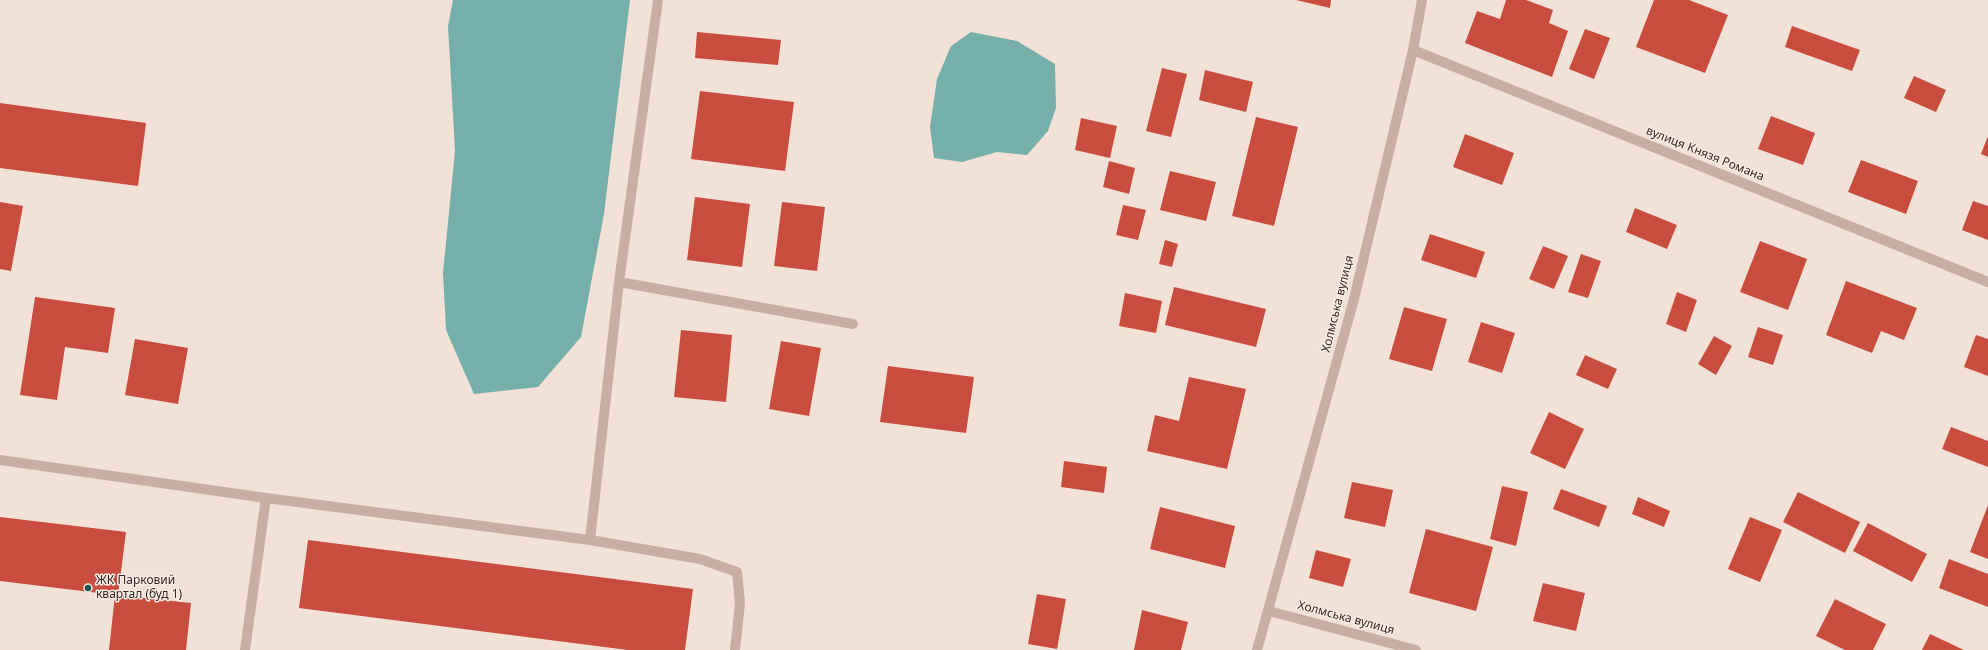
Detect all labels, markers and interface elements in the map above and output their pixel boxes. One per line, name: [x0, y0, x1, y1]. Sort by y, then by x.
street label: вулиця Князя Романа: [1644, 124, 1766, 184]
street label: Холмська вулиця: [1319, 254, 1357, 354]
place label: ЖК Парковий квартал (буд 1): [96, 574, 182, 602]
marker: ЖК Парковий квартал (буд 1): [83, 583, 93, 593]
street label: Холмська вулиця: [1296, 598, 1396, 638]

